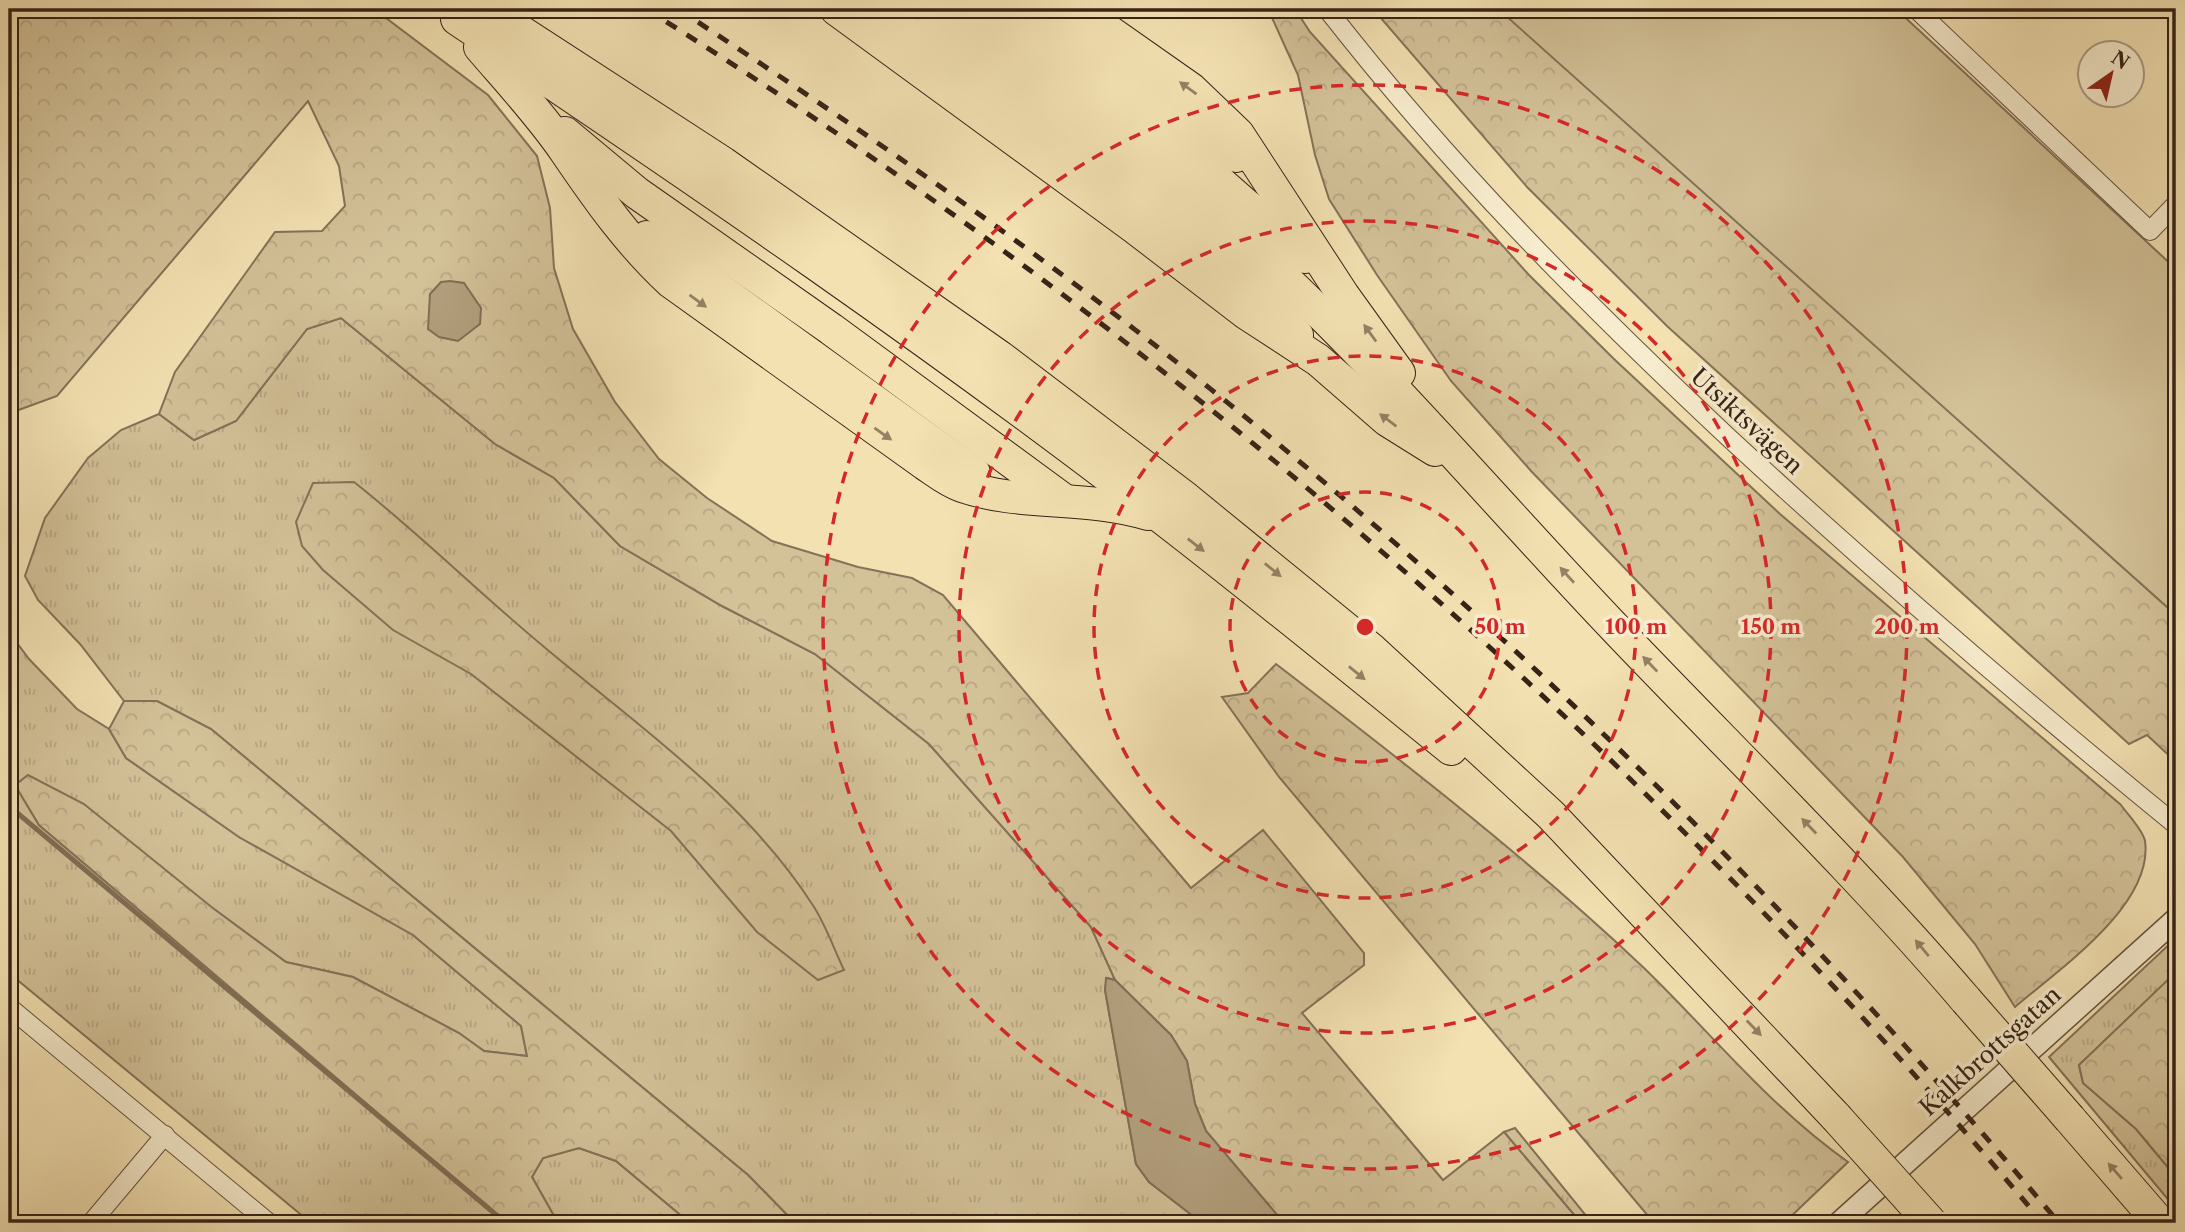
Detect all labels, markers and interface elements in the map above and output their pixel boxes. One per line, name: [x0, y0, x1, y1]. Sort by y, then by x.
north arrow: [2076, 38, 2146, 108]
text: N: [2107, 46, 2134, 74]
one-way arrow: [1179, 81, 1197, 95]
one-way arrow: [689, 294, 707, 308]
one-way arrow: [1363, 324, 1377, 342]
street label: Utsiktsvägen: [1685, 362, 1809, 480]
one-way arrow: [1379, 413, 1397, 427]
one-way arrow: [874, 427, 892, 441]
one-way arrow: [1187, 537, 1205, 552]
one-way arrow: [1265, 562, 1282, 577]
one-way arrow: [1559, 566, 1575, 584]
text: 50 m: [1474, 614, 1526, 639]
text: 100 m: [1605, 614, 1667, 639]
text: 150 m: [1741, 614, 1801, 639]
text: 200 m: [1874, 614, 1940, 639]
centre of rings: [1353, 615, 1377, 639]
one-way arrow: [1642, 656, 1659, 672]
one-way arrow: [1347, 665, 1365, 680]
one-way arrow: [1802, 818, 1818, 835]
one-way arrow: [1915, 940, 1930, 957]
street label: Kalkbrottsgatan: [1913, 980, 2067, 1122]
one-way arrow: [1745, 1019, 1761, 1036]
one-way arrow: [2108, 1163, 2123, 1180]

